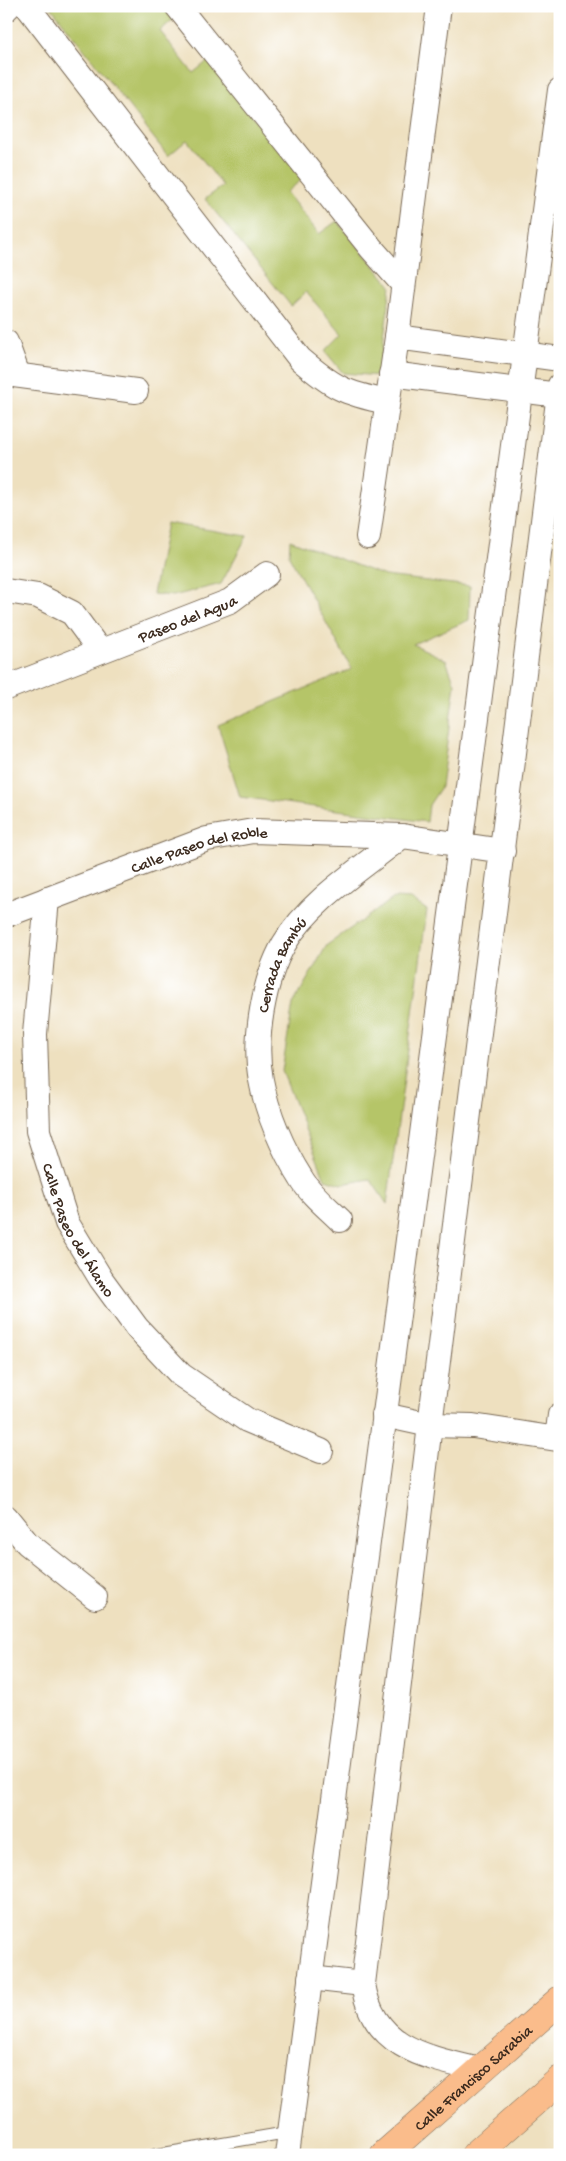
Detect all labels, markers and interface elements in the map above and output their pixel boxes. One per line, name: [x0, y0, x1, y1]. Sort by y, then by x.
street label: Paseo del Agua: [135, 592, 243, 649]
street label: Calle Paseo del Roble: [129, 824, 269, 880]
street label: Cerrada Bambú: [256, 914, 313, 1014]
street label: Calle Paseo del Álamo: [36, 1161, 117, 1302]
street label: Calle Francisco Sarabia: [412, 2022, 539, 2137]

